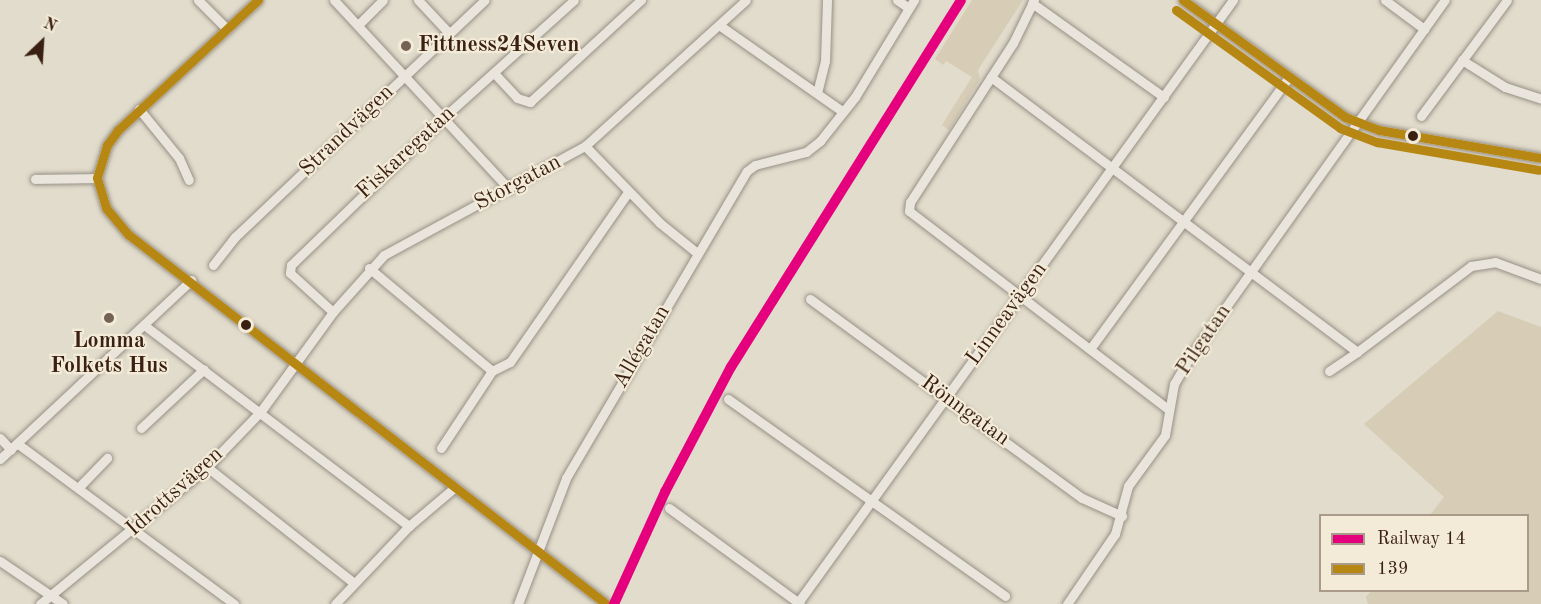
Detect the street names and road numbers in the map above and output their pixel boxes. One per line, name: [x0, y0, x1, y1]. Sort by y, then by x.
street label: Strandvägen: [294, 79, 400, 183]
street label: Fiskaregatan: [351, 101, 461, 205]
street label: Storgatan: [470, 149, 566, 217]
street label: Linneavägen: [961, 257, 1053, 371]
street label: Pilgatan: [1171, 299, 1237, 381]
street label: Allégatan: [608, 301, 676, 393]
street label: Rönngatan: [915, 370, 1015, 452]
street label: Idrottsvägen: [121, 442, 229, 542]

